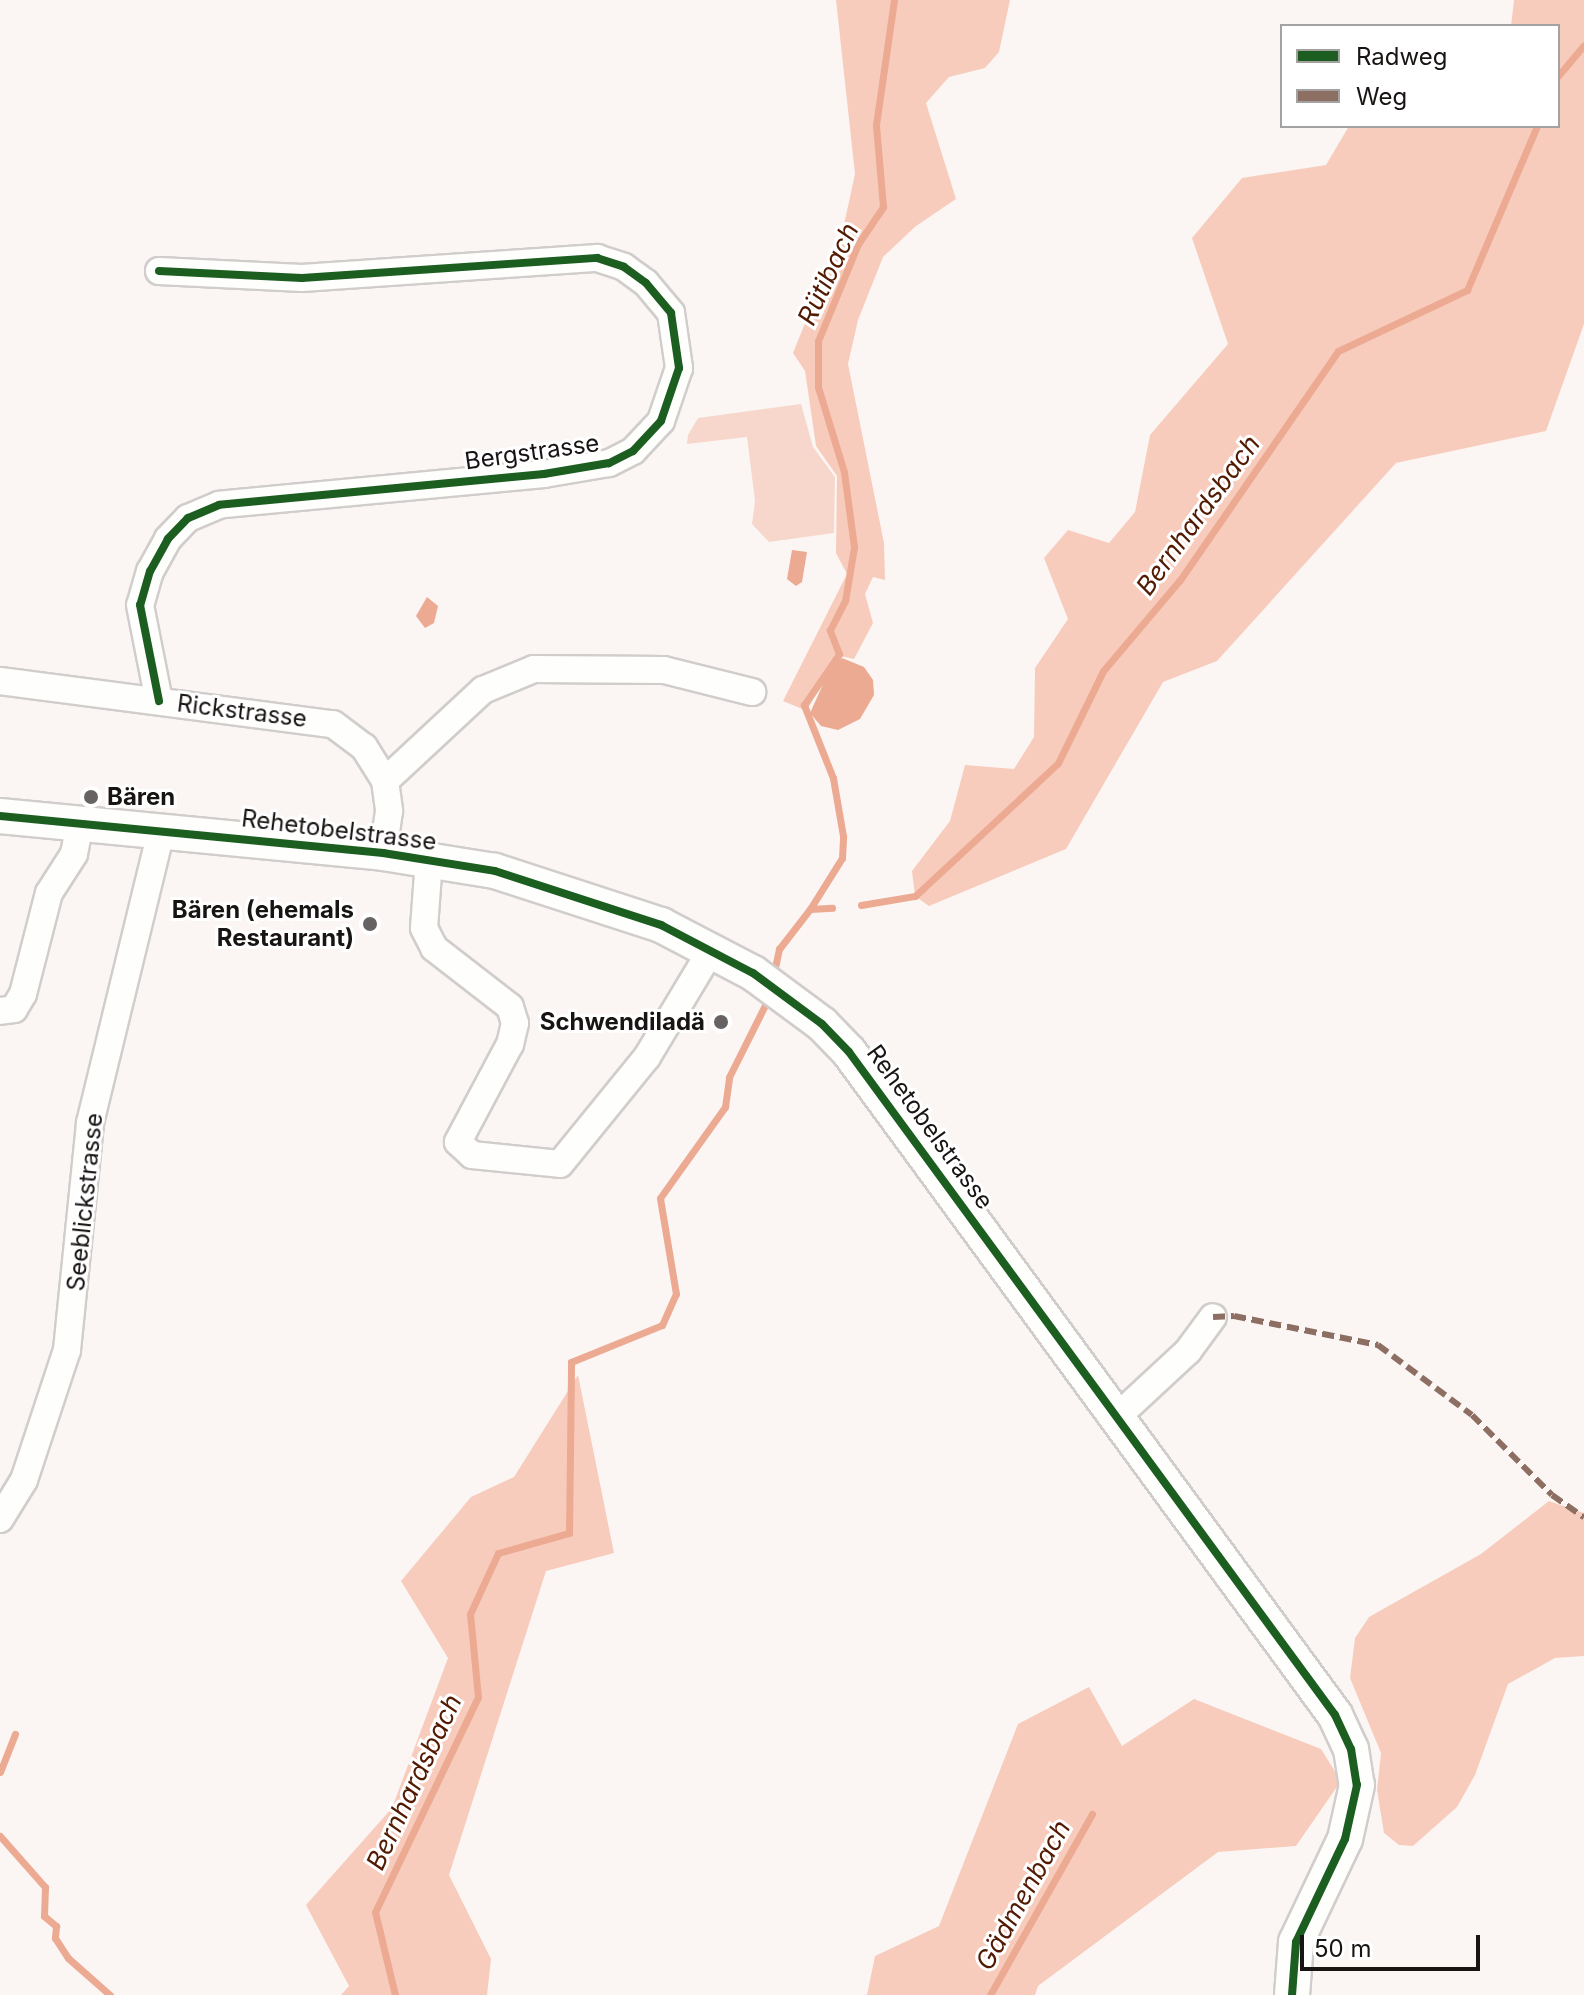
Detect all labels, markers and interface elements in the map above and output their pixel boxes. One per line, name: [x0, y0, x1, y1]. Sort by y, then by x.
legend: [1280, 24, 1560, 128]
text: Radweg: [1356, 42, 1447, 71]
text: Weg: [1356, 82, 1407, 111]
water label: Rütibach: [791, 218, 865, 330]
street label: Bergstrasse: [463, 428, 601, 476]
water label: Bernhardsbach: [1130, 429, 1266, 601]
street label: Rickstrasse: [175, 689, 309, 733]
place label: Bären: [107, 783, 175, 811]
marker: Bären: [82, 788, 100, 806]
street label: Rehetobelstrasse: [240, 804, 438, 856]
place label: Bären (ehemals Restaurant): [172, 896, 354, 952]
marker: Bären (ehemals Restaurant): [361, 915, 379, 933]
place label: Schwendiladä: [540, 1008, 705, 1036]
marker: Schwendiladä: [712, 1013, 730, 1031]
street label: Rehetobelstrasse: [861, 1039, 999, 1215]
street label: Seeblickstrasse: [61, 1112, 109, 1292]
water label: Bernhardsbach: [360, 1689, 468, 1875]
water label: Gädmenbach: [969, 1815, 1077, 1975]
scale bar: [1304, 1919, 1484, 1969]
text: 50 m: [1314, 1934, 1372, 1963]

